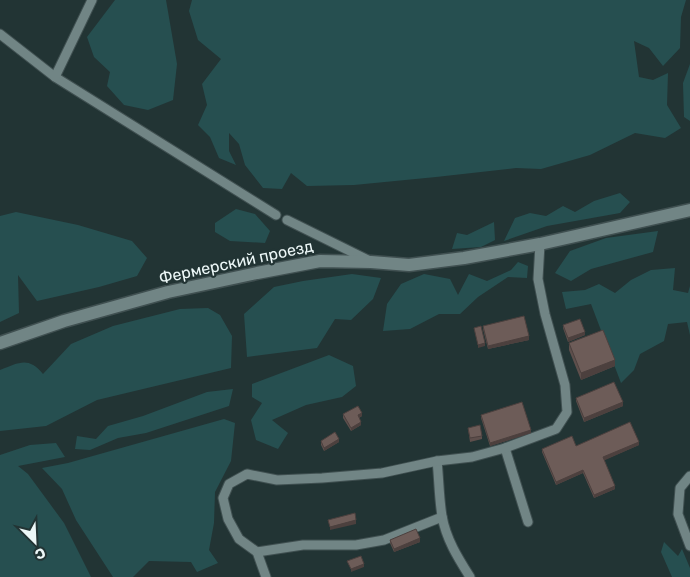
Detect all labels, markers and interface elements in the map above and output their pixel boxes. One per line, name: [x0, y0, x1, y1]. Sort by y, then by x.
street label: Фермерский проезд: [157, 236, 315, 288]
north arrow: [10, 517, 60, 567]
text: С: [32, 544, 48, 563]

